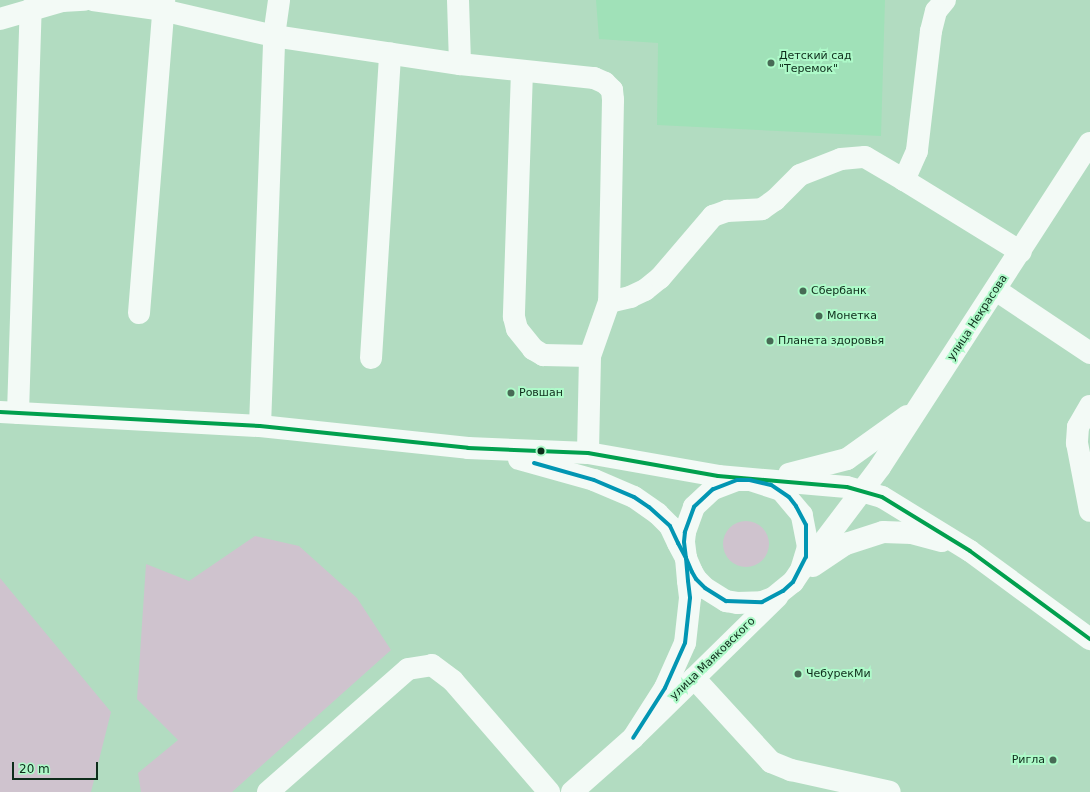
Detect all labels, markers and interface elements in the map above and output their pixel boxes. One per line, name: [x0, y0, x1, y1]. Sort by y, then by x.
place label: Детский сад "Теремок": [779, 50, 852, 76]
marker: Детский сад "Теремок": [766, 58, 776, 68]
street label: улица Некрасова: [945, 273, 1011, 363]
place label: Сбербанк: [811, 284, 867, 298]
marker: Сбербанк: [798, 286, 808, 296]
place label: Монетка: [827, 309, 877, 323]
marker: Монетка: [814, 311, 824, 321]
place label: Планета здоровья: [778, 334, 884, 348]
marker: Планета здоровья: [765, 336, 775, 346]
place label: Ровшан: [519, 386, 563, 400]
marker: Ровшан: [506, 388, 516, 398]
unlabelled marker: [536, 446, 546, 456]
street label: улица Маяковского: [668, 615, 758, 703]
place label: ЧебурекМи: [806, 667, 871, 681]
marker: ЧебурекМи: [793, 669, 803, 679]
place label: Ригла: [1012, 753, 1045, 767]
scale bar: [14, 754, 100, 780]
marker: Ригла: [1048, 755, 1058, 765]
text: 20 m: [19, 762, 50, 776]

